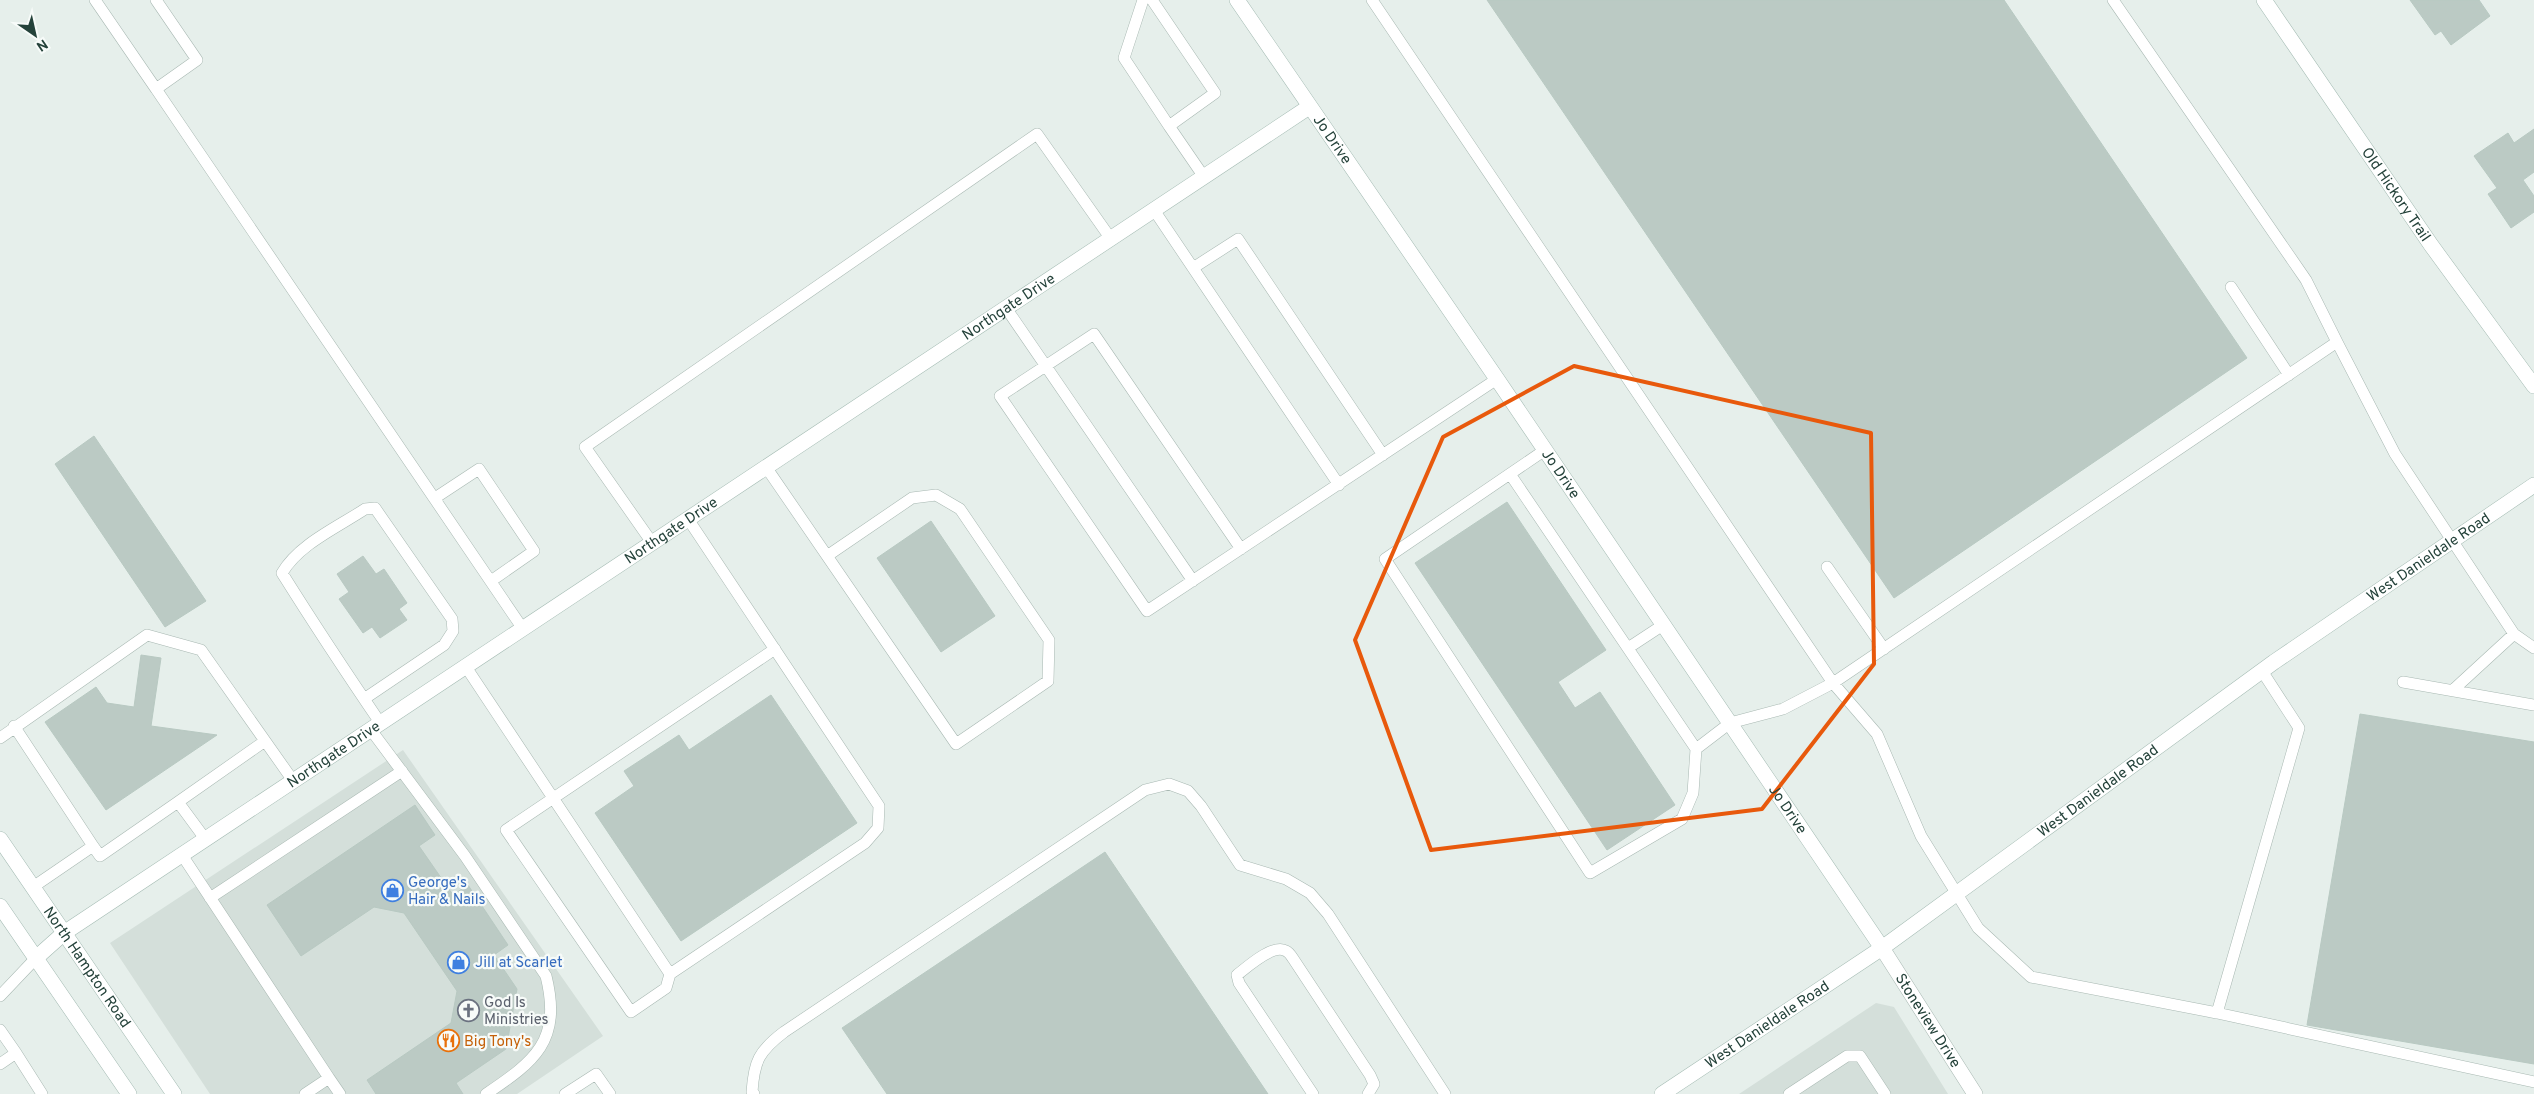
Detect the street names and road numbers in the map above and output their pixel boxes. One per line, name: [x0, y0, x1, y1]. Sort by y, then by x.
street label: Jo Drive: [1308, 112, 1355, 169]
street label: Old Hickory Trail: [2356, 144, 2434, 246]
street label: Northgate Drive: [959, 270, 1060, 345]
street label: Jo Drive: [1536, 446, 1583, 503]
street label: Northgate Drive: [622, 494, 722, 569]
street label: West Danieldale Road: [2364, 509, 2495, 607]
street label: Northgate Drive: [284, 718, 385, 793]
street label: West Danieldale Road: [2034, 741, 2163, 842]
street label: Jo Drive: [1763, 782, 1810, 838]
street label: North Hampton Road: [38, 904, 134, 1032]
street label: Stoneview Drive: [1890, 971, 1964, 1072]
street label: West Danieldale Road: [1702, 977, 1834, 1074]

